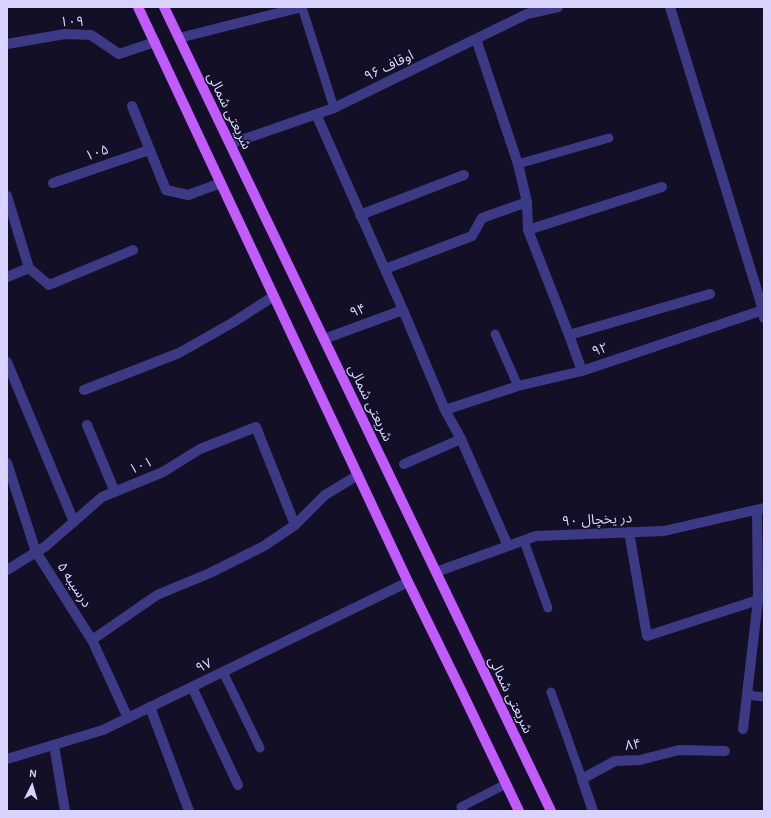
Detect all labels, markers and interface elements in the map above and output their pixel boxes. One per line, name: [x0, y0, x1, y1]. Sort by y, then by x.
street label: ۱۰۹: [60, 13, 84, 31]
street label: اوقاف ۹۶: [361, 47, 417, 85]
street label: شریعتی شمالی: [203, 70, 255, 152]
street label: ۱۰۵: [83, 141, 111, 165]
street label: ۹۴: [348, 300, 368, 322]
street label: ۹۲: [590, 339, 610, 361]
street label: شریعتی شمالی: [344, 362, 396, 444]
street label: ۱۰۱: [127, 454, 155, 478]
street label: در یخچال ۹۰: [561, 510, 633, 530]
street label: درسیبه ۵: [53, 559, 95, 611]
street label: شریعتی شمالی: [484, 654, 536, 736]
street label: ۹۷: [193, 655, 215, 677]
street label: ۸۴: [624, 736, 642, 754]
north arrow: [12, 766, 52, 806]
text: N: [29, 767, 38, 780]

